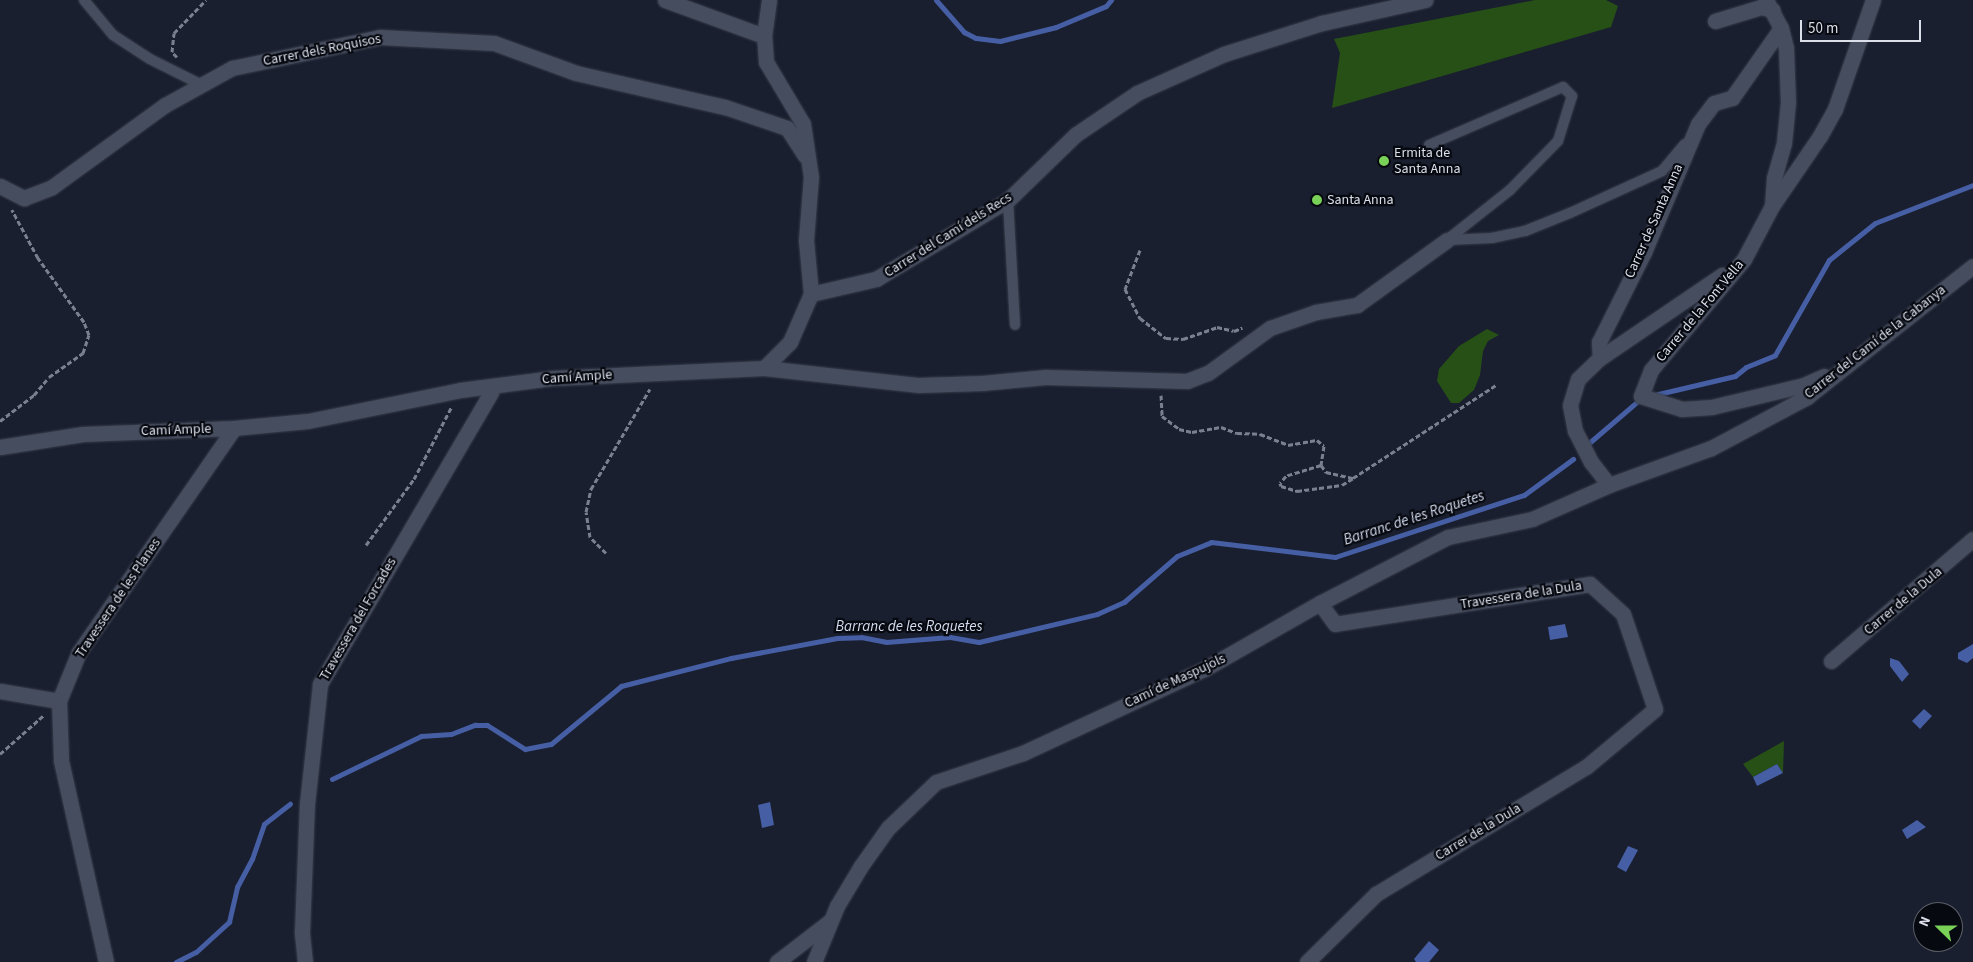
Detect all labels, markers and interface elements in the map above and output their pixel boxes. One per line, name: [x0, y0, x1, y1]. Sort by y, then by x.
scale bar: [1803, 10, 1924, 42]
text: 50 m: [1808, 18, 1838, 39]
street label: Carrer dels Roquisos: [262, 30, 382, 70]
place label: Ermita de Santa Anna: [1394, 145, 1460, 178]
marker: Ermita de Santa Anna: [1378, 155, 1390, 167]
street label: Carrer de Santa Anna: [1621, 161, 1687, 281]
street label: Carrer del Camí dels Recs: [881, 189, 1015, 281]
place label: Santa Anna: [1327, 192, 1393, 208]
marker: Santa Anna: [1311, 194, 1323, 206]
street label: Carrer de la Font Vella: [1652, 257, 1748, 365]
street label: Carrer del Camí de la Cabanya: [1801, 282, 1949, 402]
street label: Camí Ample: [541, 366, 613, 388]
street label: Camí Ample: [141, 420, 211, 440]
water label: Barranc de les Roquetes: [1341, 487, 1487, 549]
street label: Travessera de les Planes: [72, 535, 164, 661]
street label: Travessera del Forcades: [316, 555, 400, 683]
street label: Carrer de la Dula: [1860, 563, 1946, 639]
street label: Travessera de la Dula: [1459, 577, 1583, 613]
water label: Barranc de les Roquetes: [836, 618, 982, 636]
street label: Camí de Maspujols: [1122, 650, 1228, 712]
street label: Carrer de la Dula: [1432, 800, 1524, 864]
north arrow: [1913, 902, 1963, 952]
text: N: [1914, 914, 1936, 930]

